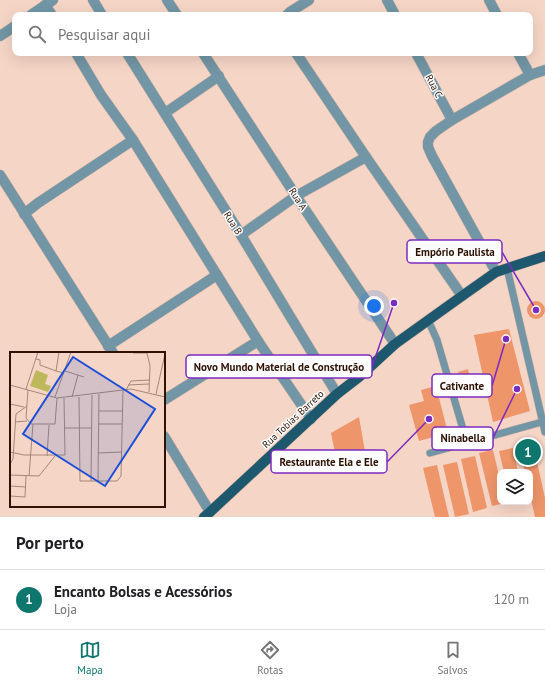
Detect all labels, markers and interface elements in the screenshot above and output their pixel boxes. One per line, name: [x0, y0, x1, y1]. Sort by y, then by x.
search box: [12, 12, 533, 56]
icon: search: [26, 23, 48, 45]
text: Pesquisar aqui: [58, 25, 150, 44]
street label: Rua C: [422, 72, 446, 100]
street label: Rua A: [286, 185, 310, 213]
street label: Rua B: [221, 209, 245, 237]
callout: Empório Paulista: [407, 240, 502, 263]
text: Empório Paulista: [415, 245, 495, 259]
your location: [364, 296, 384, 316]
inset map: [10, 352, 165, 507]
callout: Novo Mundo Material de Construção: [186, 355, 372, 378]
text: Novo Mundo Material de Construção: [194, 360, 364, 374]
callout: Cativante: [432, 374, 492, 397]
text: Cativante: [440, 379, 485, 393]
street label: Rua Tobias Barreto: [260, 387, 326, 451]
callout: Ninabella: [432, 427, 493, 450]
text: Ninabella: [440, 431, 486, 445]
pin: 1: [515, 437, 541, 467]
callout: Restaurante Ela e Ele: [271, 450, 387, 473]
text: Restaurante Ela e Ele: [279, 455, 379, 469]
map controls: [497, 469, 533, 505]
button: layers: [497, 469, 533, 505]
text: Por perto: [16, 532, 84, 554]
text: Encanto Bolsas e Acessórios: [54, 582, 232, 601]
text: 1: [25, 591, 33, 608]
text: 120 m: [494, 591, 529, 608]
text: Loja: [54, 601, 77, 618]
tab: Mapa: [77, 639, 103, 677]
tab: Rotas: [257, 639, 283, 677]
tab: Salvos: [438, 639, 468, 677]

